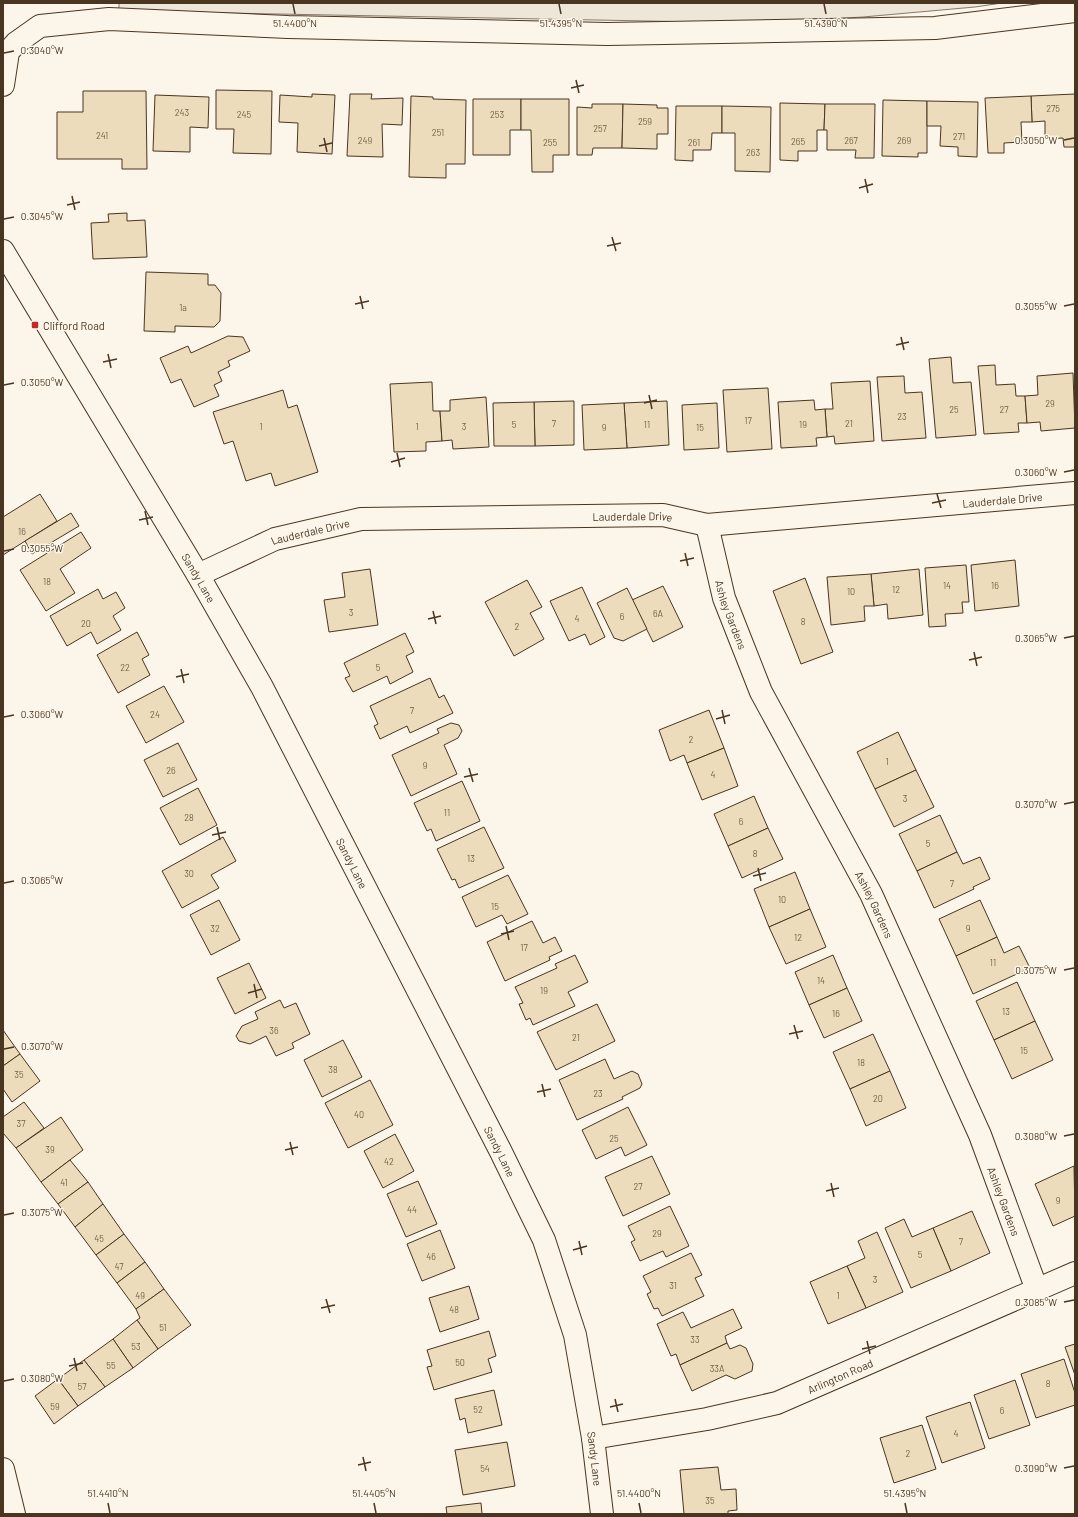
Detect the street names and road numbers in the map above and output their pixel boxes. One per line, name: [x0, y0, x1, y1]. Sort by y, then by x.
street label: Lauderdale Drive: [962, 489, 1043, 509]
street label: Lauderdale Drive: [592, 508, 674, 524]
street label: Lauderdale Drive: [268, 515, 351, 547]
street label: Sandy Lane: [180, 551, 219, 605]
street label: Ashley Gardens: [714, 579, 750, 651]
street label: Sandy Lane: [334, 836, 371, 890]
street label: Ashley Gardens: [853, 869, 896, 940]
street label: Sandy Lane: [482, 1124, 518, 1179]
street label: Ashley Gardens: [986, 1165, 1023, 1238]
street label: Arlington Road: [805, 1356, 875, 1396]
street label: Sandy Lane: [585, 1430, 605, 1487]

